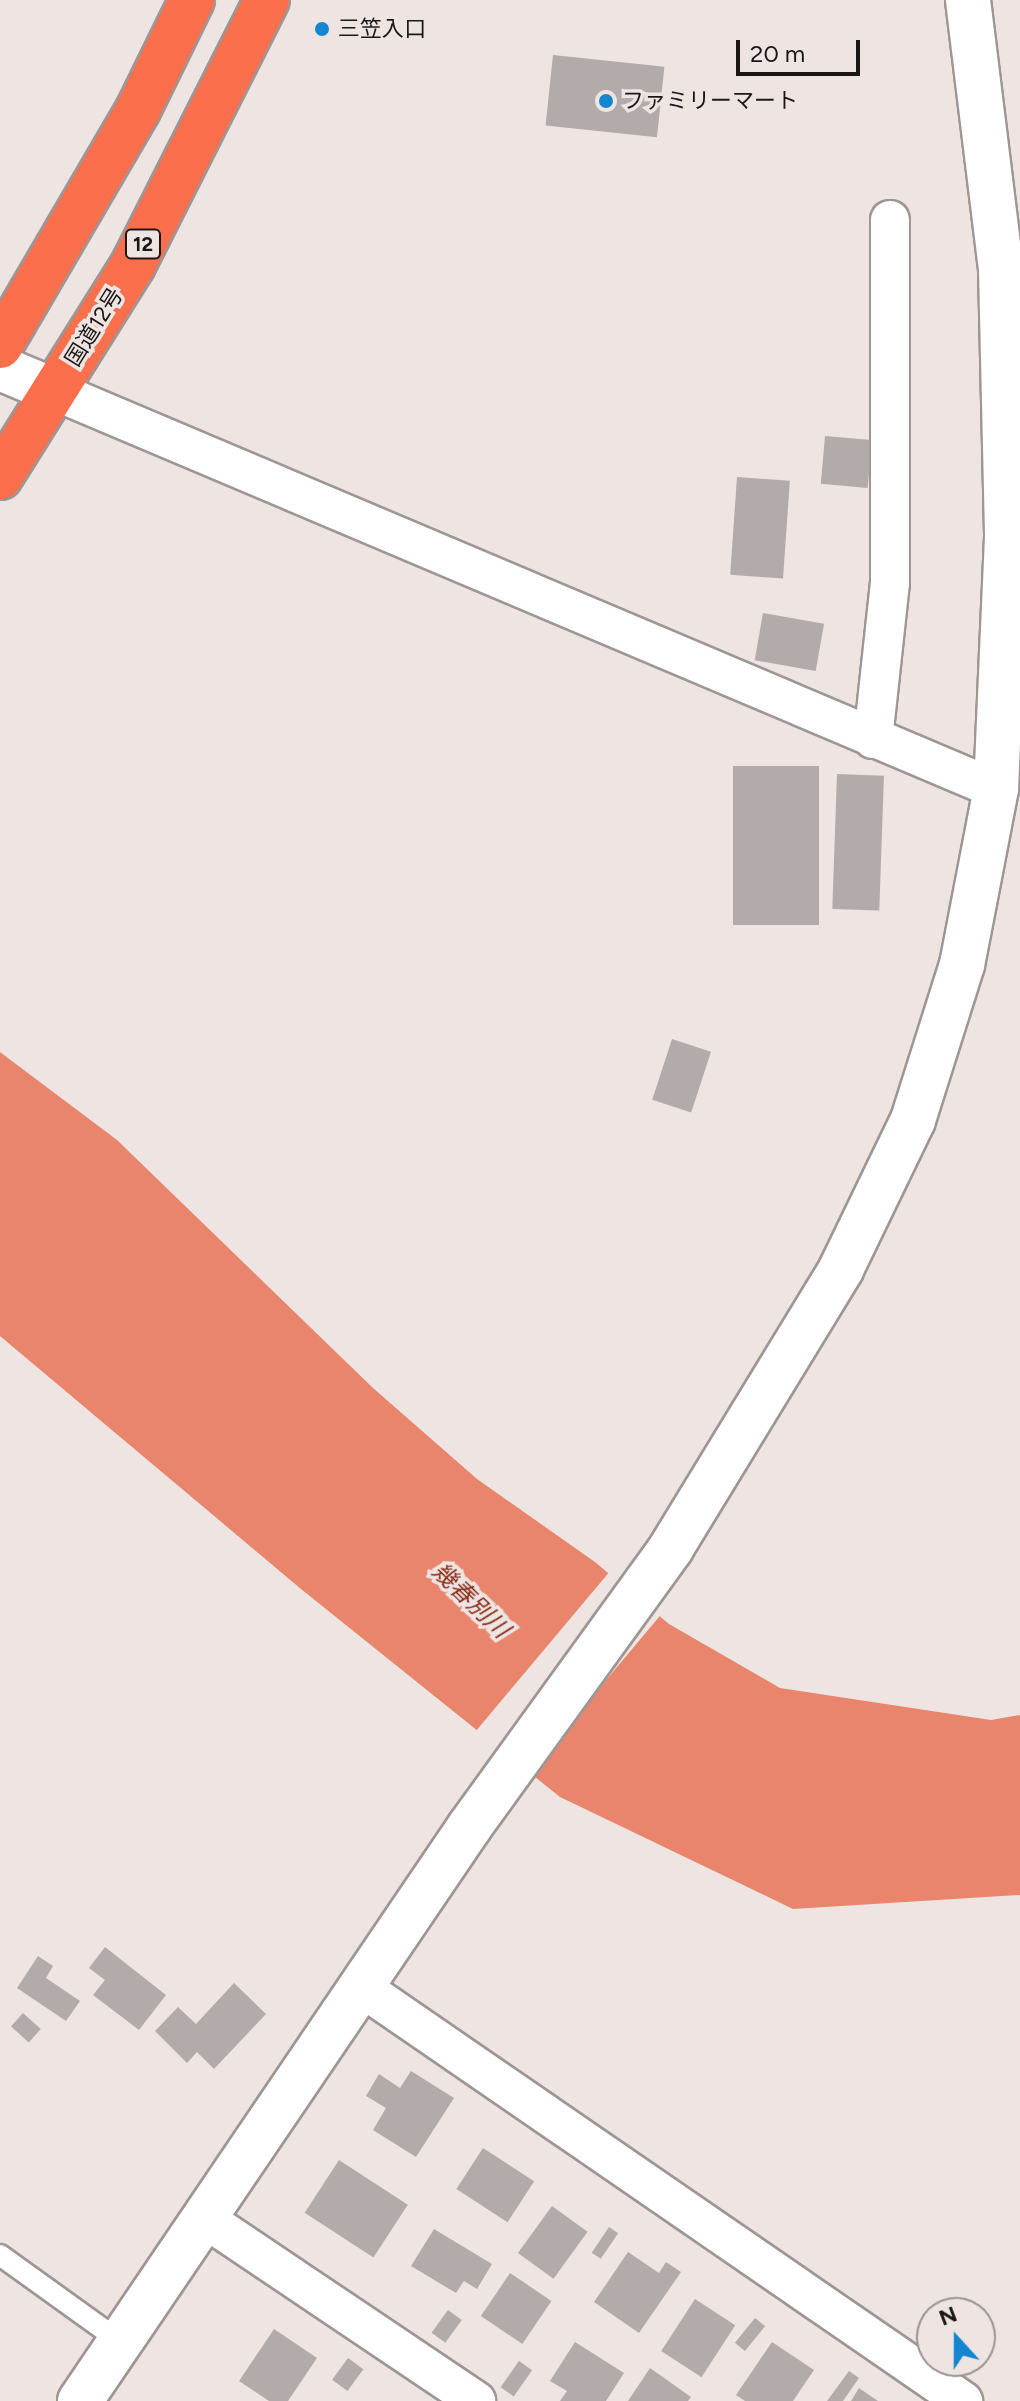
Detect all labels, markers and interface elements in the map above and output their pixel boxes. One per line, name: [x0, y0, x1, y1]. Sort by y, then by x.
place label: 三笠入口: [338, 16, 426, 42]
marker: 三笠入口: [313, 20, 331, 38]
scale bar: [740, 24, 864, 74]
text: 20 m: [750, 39, 805, 68]
place label: ファミリーマート: [622, 88, 798, 114]
marker: ファミリーマート: [597, 92, 615, 110]
road number: 12: [123, 228, 163, 260]
street label: 国道12号: [60, 283, 128, 371]
water label: 幾春別川: [426, 1556, 516, 1644]
north arrow: [916, 2297, 996, 2377]
text: N: [935, 2300, 961, 2332]

